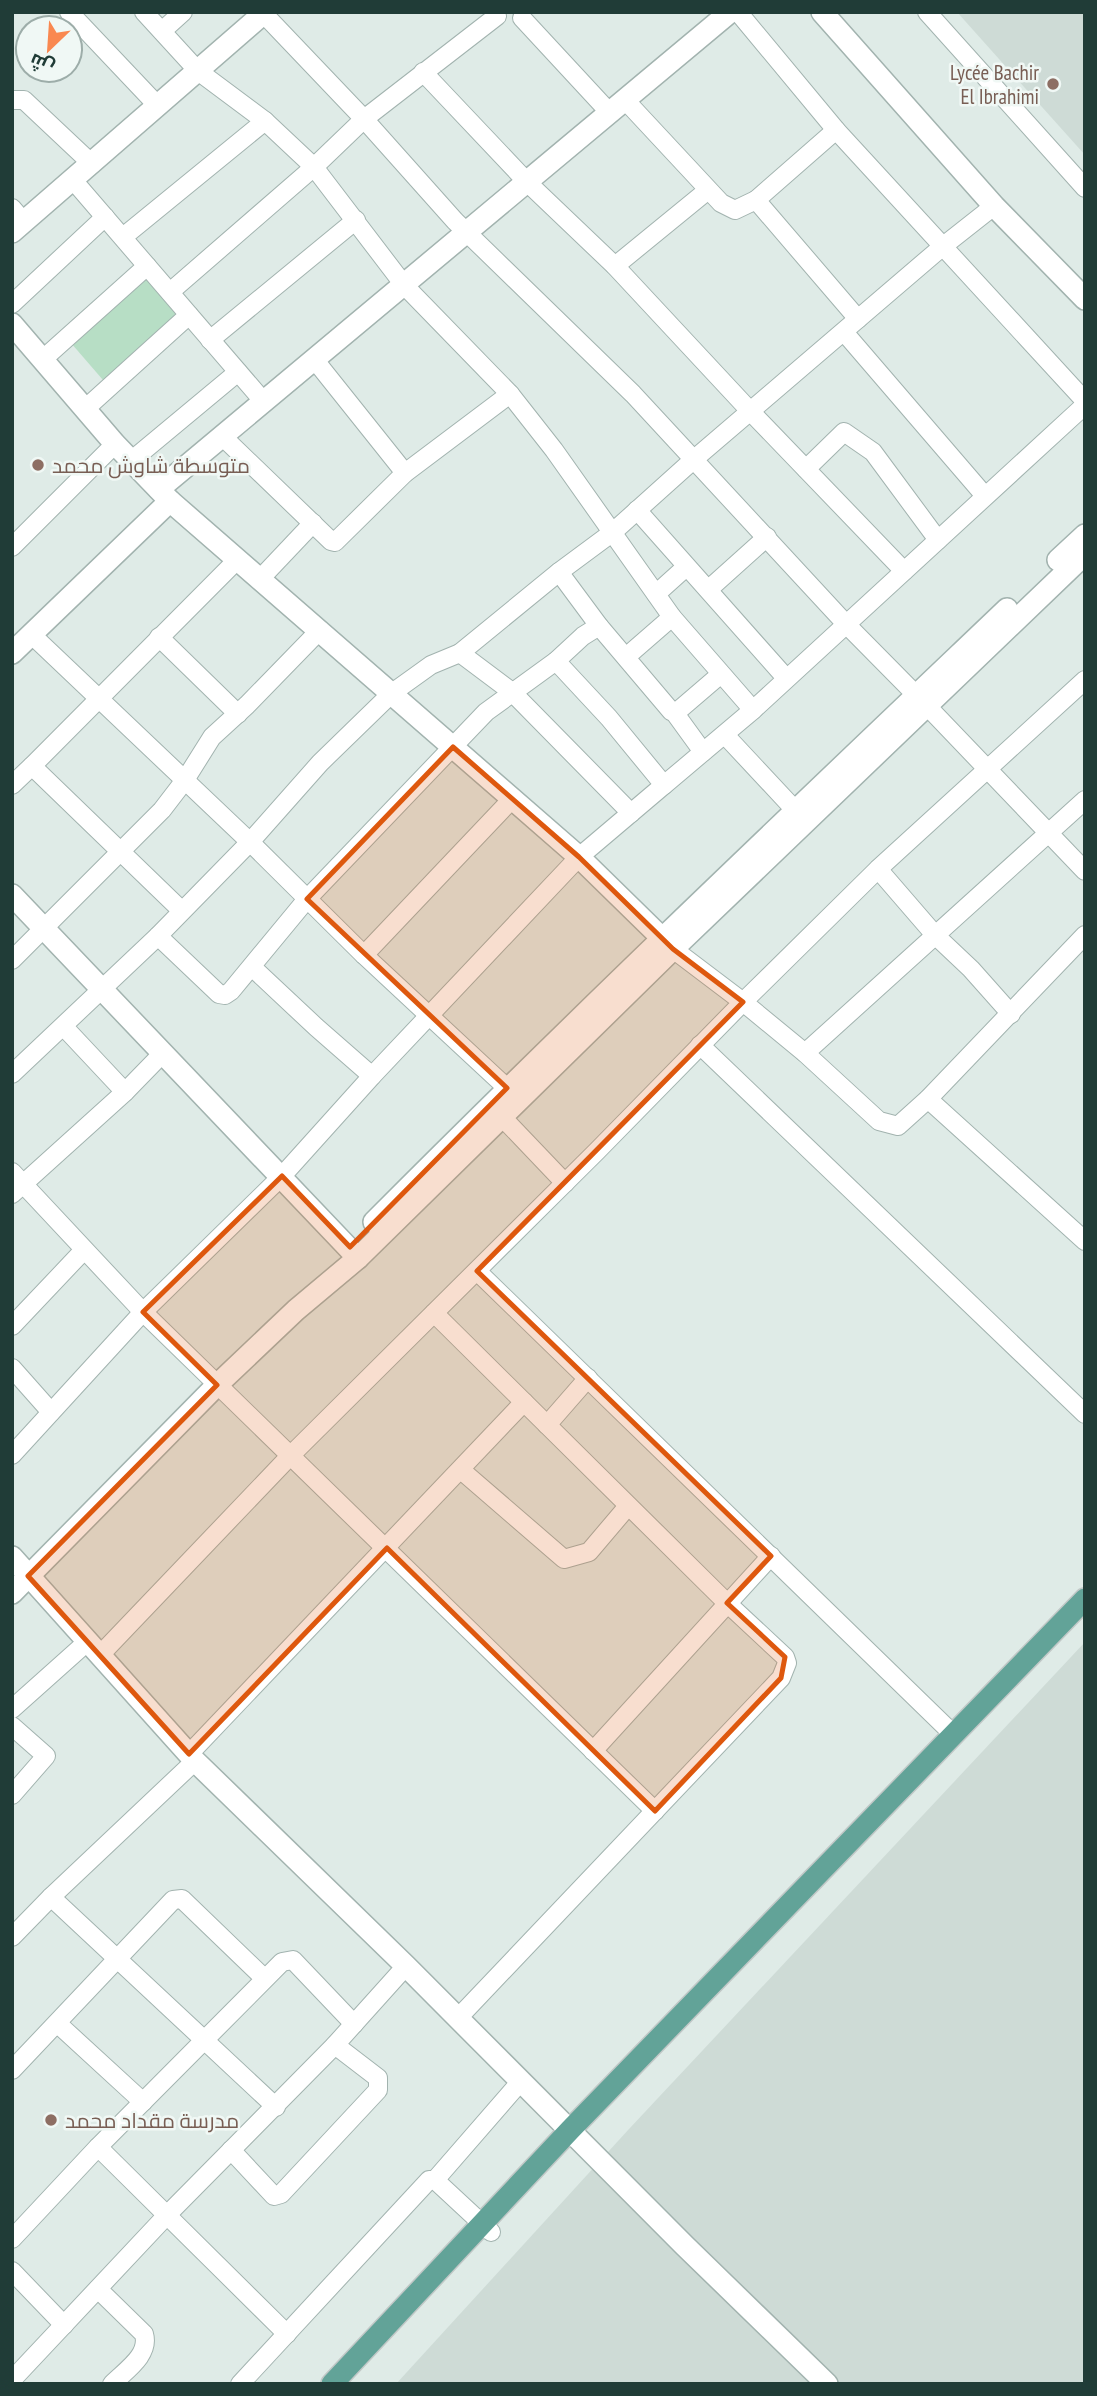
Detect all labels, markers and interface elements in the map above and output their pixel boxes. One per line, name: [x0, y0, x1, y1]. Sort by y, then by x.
north arrow: [14, 14, 84, 84]
text: ش: [26, 48, 58, 80]
place label: Lycée Bachir El Ibrahimi: [950, 59, 1039, 110]
marker: Lycée Bachir El Ibrahimi: [1045, 76, 1061, 92]
place label: متوسطة شاوش محمد: [52, 452, 250, 479]
marker: متوسطة شاوش محمد: [30, 457, 46, 473]
place label: مدرسة مقداد محمد: [65, 2107, 239, 2134]
marker: مدرسة مقداد محمد: [43, 2112, 59, 2128]

